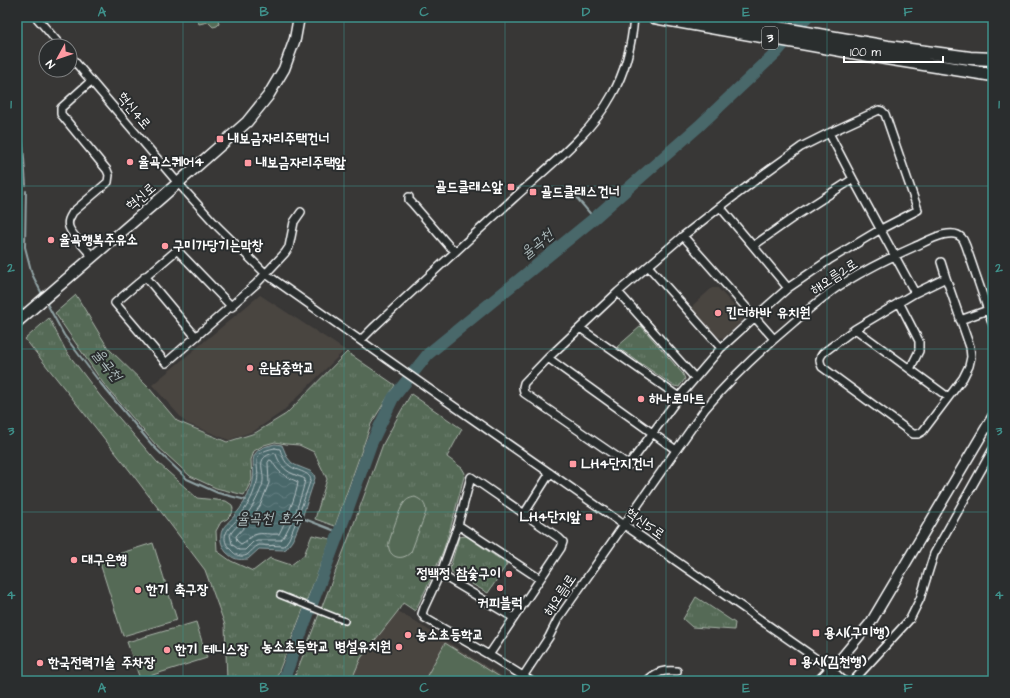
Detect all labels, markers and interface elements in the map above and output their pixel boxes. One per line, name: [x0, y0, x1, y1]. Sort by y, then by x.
text: A: [98, 3, 107, 21]
text: B: [259, 3, 269, 21]
text: C: [419, 3, 429, 21]
text: D: [582, 3, 591, 21]
text: E: [742, 3, 750, 21]
text: F: [903, 3, 913, 21]
road number: 3: [762, 27, 778, 49]
north arrow: [38, 38, 78, 78]
scale bar: [844, 38, 943, 64]
text: 100 m: [850, 44, 881, 61]
text: N: [43, 57, 59, 72]
street label: 혁신4로: [112, 88, 156, 134]
text: 1: [10, 95, 12, 113]
text: 1: [998, 95, 1000, 113]
place label: 내보금자리주택건너: [227, 129, 329, 149]
marker: 내보금자리주택건너: [215, 134, 225, 144]
place label: 율곡스퀘어4: [138, 152, 204, 172]
place label: 내보금자리주택앞: [255, 153, 347, 173]
marker: 율곡스퀘어4: [125, 157, 135, 167]
marker: 내보금자리주택앞: [243, 158, 253, 168]
place label: 골드클래스앞: [435, 177, 504, 197]
street label: 혁신로: [122, 178, 160, 216]
marker: 골드클래스앞: [506, 182, 516, 192]
place label: 골드클래스건너: [541, 182, 620, 202]
marker: 골드클래스건너: [528, 187, 538, 197]
water label: 율곡천: [516, 223, 559, 264]
place label: 율곡행복주유소: [59, 230, 138, 250]
marker: 율곡행복주유소: [46, 235, 56, 245]
place label: 구미가당기는막창: [173, 236, 264, 256]
marker: 구미가당기는막창: [160, 241, 170, 251]
street label: 해오름2로: [806, 254, 862, 300]
text: 2: [6, 259, 15, 277]
text: 2: [994, 259, 1003, 277]
place label: 킨더하바 유치원: [726, 303, 810, 323]
marker: 킨더하바 유치원: [713, 308, 723, 318]
water label: 율곡천: [88, 344, 128, 387]
place label: 운남중학교: [258, 358, 314, 378]
marker: 운남중학교: [245, 363, 255, 373]
place label: 하나로마트: [649, 389, 705, 409]
marker: 하나로마트: [636, 394, 646, 404]
text: 3: [7, 422, 15, 440]
text: 3: [995, 422, 1003, 440]
place label: LH4단지건너: [581, 454, 654, 474]
marker: LH4단지건너: [568, 459, 578, 469]
street label: 혁신5로: [621, 503, 669, 545]
place label: LH4단지앞: [520, 507, 582, 527]
water label: 율곡천 호수: [237, 508, 304, 529]
marker: LH4단지앞: [584, 512, 594, 522]
place label: 대구은행: [81, 550, 127, 570]
marker: 대구은행: [69, 555, 79, 565]
place label: 정백정 참숯구이: [417, 564, 501, 584]
marker: 정백정 참숯구이: [504, 569, 514, 579]
street label: 해오름1로: [539, 570, 581, 620]
place label: 한기 축구장: [145, 580, 209, 600]
marker: 커피블럭: [495, 583, 505, 593]
marker: 한기 축구장: [133, 585, 143, 595]
text: 4: [7, 586, 16, 604]
text: 4: [995, 586, 1004, 604]
place label: 커피블럭: [477, 593, 523, 613]
place label: 용시(구미행): [824, 623, 889, 643]
place label: 농소초등학교: [416, 625, 484, 645]
marker: 용시(구미행): [811, 628, 821, 638]
marker: 농소초등학교: [403, 630, 413, 640]
place label: 농소초등학교 병설유치원: [261, 637, 391, 657]
place label: 한기 테니스장: [174, 640, 249, 660]
marker: 농소초등학교 병설유치원: [394, 642, 404, 652]
marker: 한기 테니스장: [162, 645, 172, 655]
place label: 용시(김천행): [801, 652, 866, 672]
place label: 한국전력기술 주차장: [47, 653, 156, 673]
marker: 용시(김천행): [788, 657, 798, 667]
marker: 한국전력기술 주차장: [35, 658, 45, 668]
text: A: [98, 679, 107, 697]
text: B: [259, 679, 269, 697]
text: C: [419, 679, 429, 697]
text: D: [582, 679, 591, 697]
text: E: [742, 679, 750, 697]
text: F: [903, 679, 913, 697]

